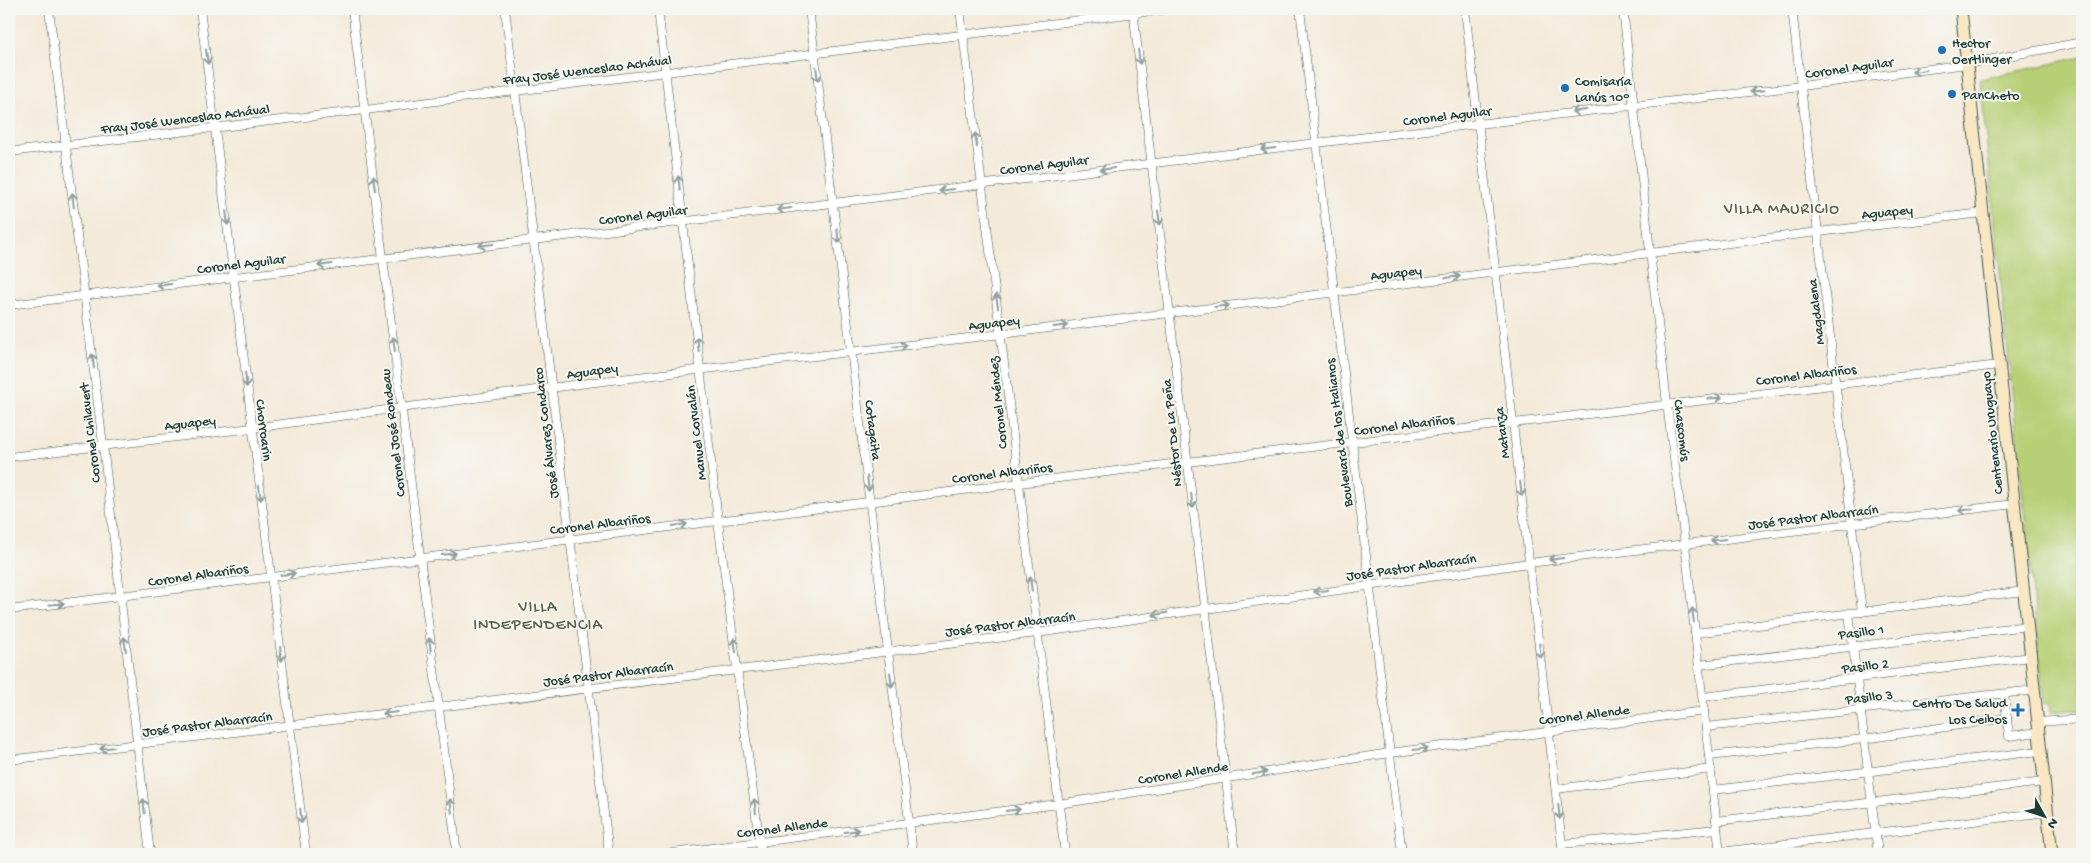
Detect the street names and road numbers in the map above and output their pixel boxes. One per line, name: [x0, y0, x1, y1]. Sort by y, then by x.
street label: Fray José Wenceslao Achával: [501, 53, 673, 90]
street label: Coronel Aguilar: [1804, 55, 1896, 84]
street label: Fray José Wenceslao Achával: [99, 102, 271, 139]
street label: Coronel Aguilar: [1402, 103, 1494, 131]
street label: Coronel Aguilar: [999, 152, 1091, 180]
street label: Coronel Aguilar: [598, 202, 690, 230]
street label: Aguapey: [1861, 202, 1914, 225]
street label: Coronel Aguilar: [196, 251, 288, 279]
street label: Aguapey: [1370, 263, 1423, 286]
street label: Magdalena: [1805, 277, 1830, 346]
street label: Aguapey: [968, 313, 1021, 336]
street label: Coronel Méndez: [986, 355, 1013, 450]
street label: Boulevard de los Italianos: [1323, 357, 1358, 509]
street label: Aguapey: [566, 360, 619, 384]
street label: Coronel Albariños: [1755, 362, 1858, 391]
street label: José Álvarez Condarco: [531, 366, 564, 499]
street label: Coronel José Rondeau: [378, 367, 411, 498]
street label: Centenario Uruguayo: [1979, 370, 2008, 495]
street label: Néstor De La Peña: [1159, 377, 1188, 487]
street label: Coronel Chilavert: [77, 381, 106, 484]
street label: Manuel Corvalán: [683, 384, 712, 481]
street label: Chorroarin: [250, 399, 275, 462]
street label: Cotagaita: [859, 399, 884, 463]
street label: Chascomús: [1668, 399, 1693, 463]
street label: Matanza: [1492, 405, 1515, 459]
street label: Coronel Albariños: [1353, 412, 1456, 441]
street label: Aguapey: [164, 413, 217, 436]
street label: Coronel Albariños: [951, 460, 1054, 489]
street label: José Pastor Albarracín: [1747, 502, 1880, 535]
street label: Coronel Albariños: [549, 511, 652, 540]
street label: José Pastor Albarracín: [1345, 551, 1478, 586]
street label: Coronel Albariños: [147, 561, 250, 592]
street label: José Pastor Albarracín: [944, 609, 1077, 642]
street label: Pasillo 1: [1836, 622, 1885, 645]
street label: Pasillo 2: [1840, 656, 1890, 679]
street label: José Pastor Albarracín: [542, 659, 675, 692]
street label: Pasillo 3: [1844, 688, 1894, 710]
street label: Coronel Allende: [1538, 702, 1631, 730]
street label: José Pastor Albarracín: [141, 709, 274, 742]
street label: Coronel Allende: [1137, 759, 1230, 790]
street label: Coronel Allende: [736, 815, 829, 843]

